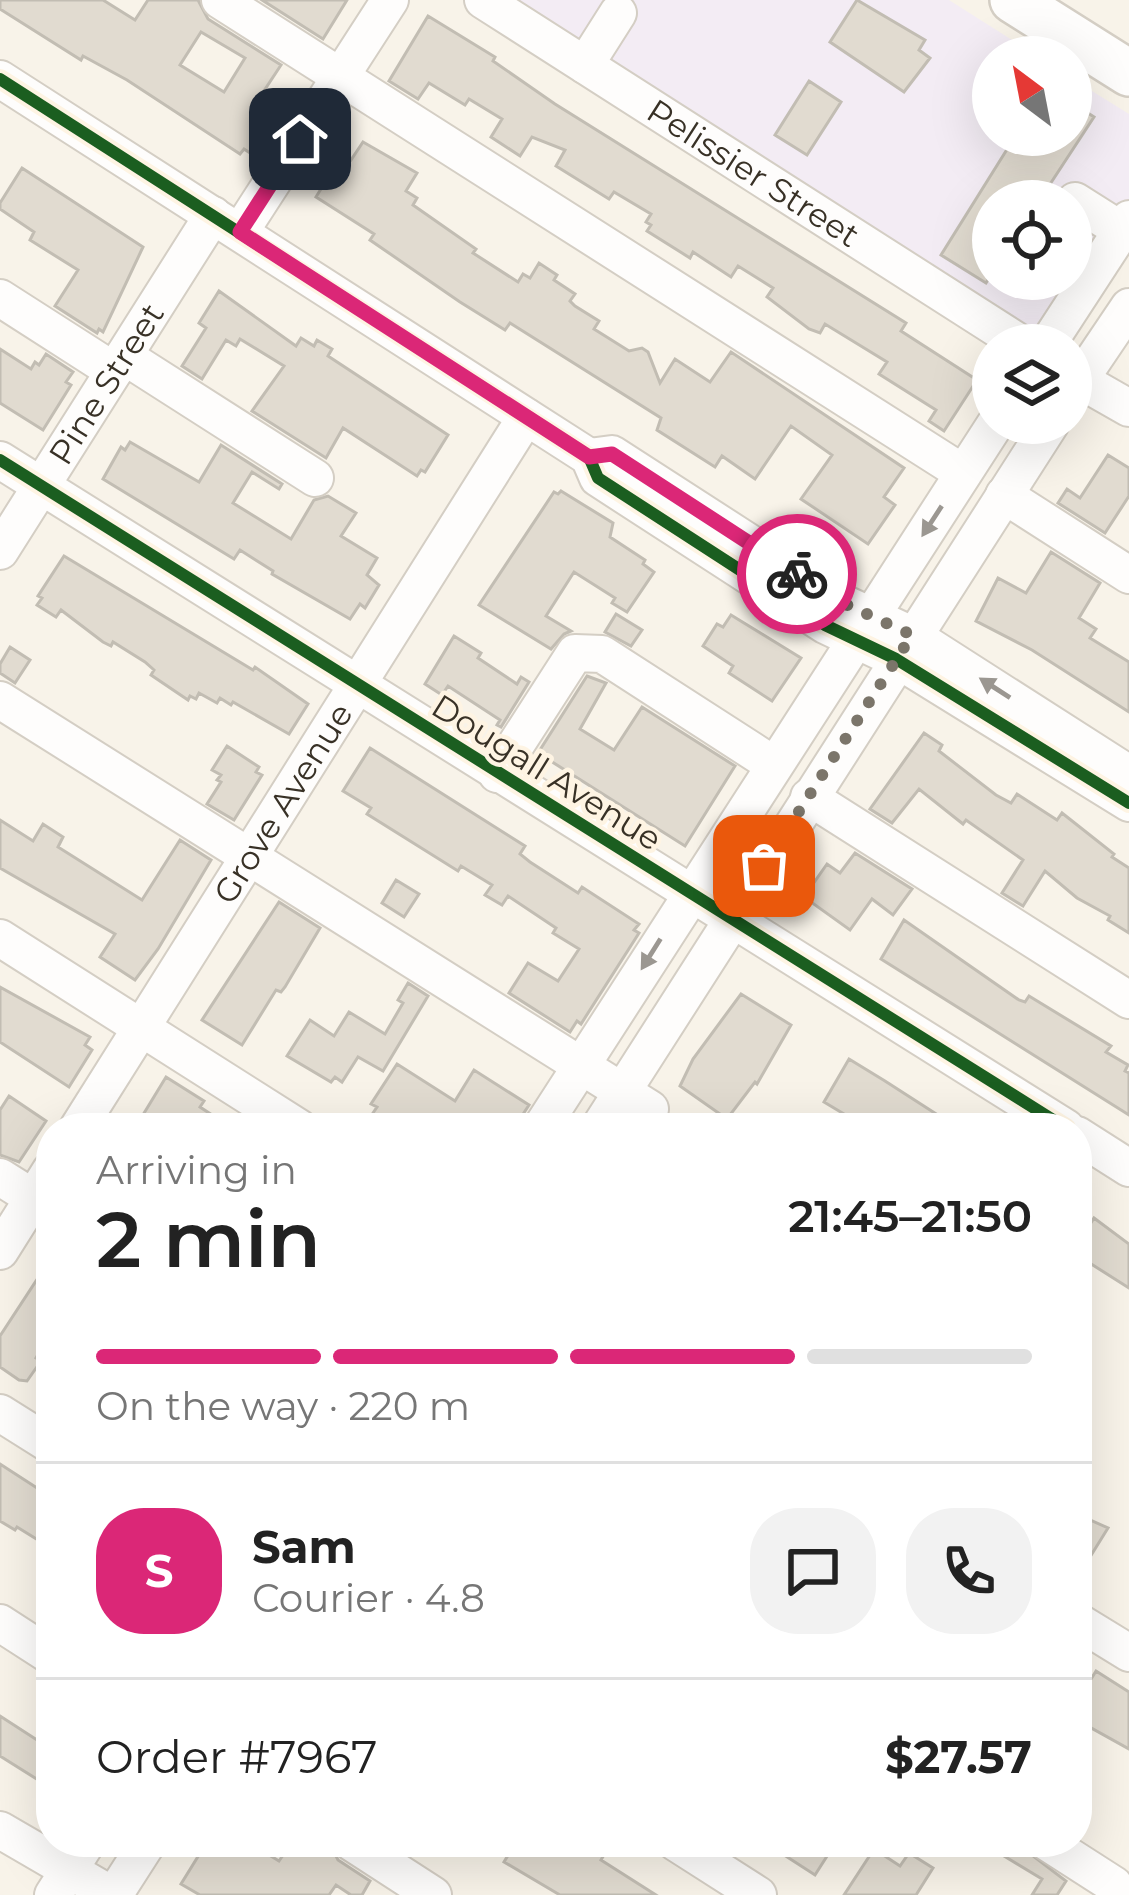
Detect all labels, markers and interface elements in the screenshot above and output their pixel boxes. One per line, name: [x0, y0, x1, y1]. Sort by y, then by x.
north arrow: [972, 36, 1092, 156]
map controls: [972, 36, 1092, 444]
pin: [249, 88, 351, 190]
street label: Pelissier Street: [640, 90, 867, 255]
icon: home: [267, 106, 333, 172]
button: locate: [972, 180, 1092, 300]
street label: Pine Street: [40, 296, 172, 472]
button: layers: [972, 324, 1092, 444]
one-way arrow: [922, 505, 944, 537]
courier: [737, 514, 857, 634]
icon: bike: [764, 541, 830, 607]
one-way arrow: [979, 678, 1012, 700]
street label: Dougall Avenue: [425, 685, 669, 859]
street label: Grove Avenue: [205, 696, 361, 911]
pin: [713, 815, 815, 917]
icon: bag: [731, 833, 797, 899]
one-way arrow: [641, 938, 663, 970]
text: Arriving in: [96, 1146, 297, 1194]
text: 21:45–21:50: [788, 1188, 1032, 1243]
text: 2 min: [96, 1191, 321, 1287]
text: On the way · 220 m: [96, 1382, 470, 1430]
button: chat: [750, 1508, 876, 1634]
button: phone: [906, 1508, 1032, 1634]
text: Sam: [252, 1519, 356, 1574]
text: S: [145, 1543, 173, 1598]
text: Courier · 4.8: [252, 1574, 485, 1622]
text: Order #7967: [96, 1729, 378, 1784]
text: $27.57: [885, 1729, 1032, 1784]

